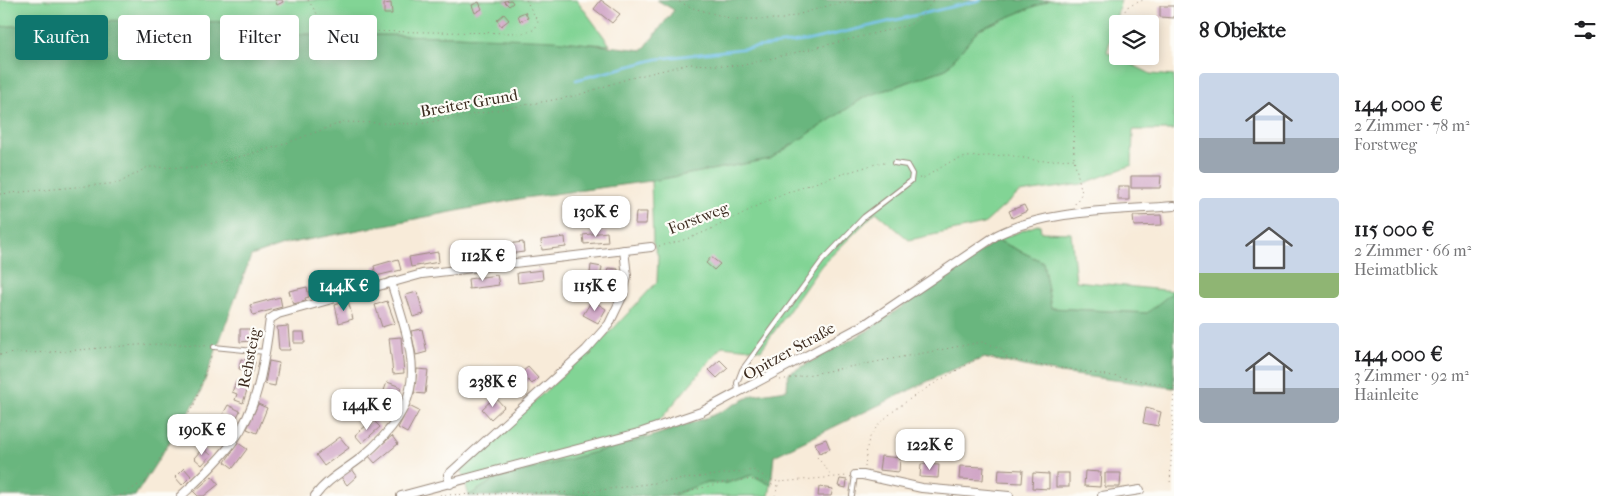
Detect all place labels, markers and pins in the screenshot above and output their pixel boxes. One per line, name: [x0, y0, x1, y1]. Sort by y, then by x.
pin: 130K €: [555, 196, 637, 238]
pin: 112K €: [442, 240, 524, 282]
pin: 144K €: [303, 270, 385, 312]
pin: 115K €: [554, 270, 636, 312]
pin: 238K €: [452, 366, 534, 408]
pin: 144K €: [326, 388, 408, 431]
pin: 190K €: [161, 414, 243, 456]
pin: 122K €: [889, 428, 971, 471]

